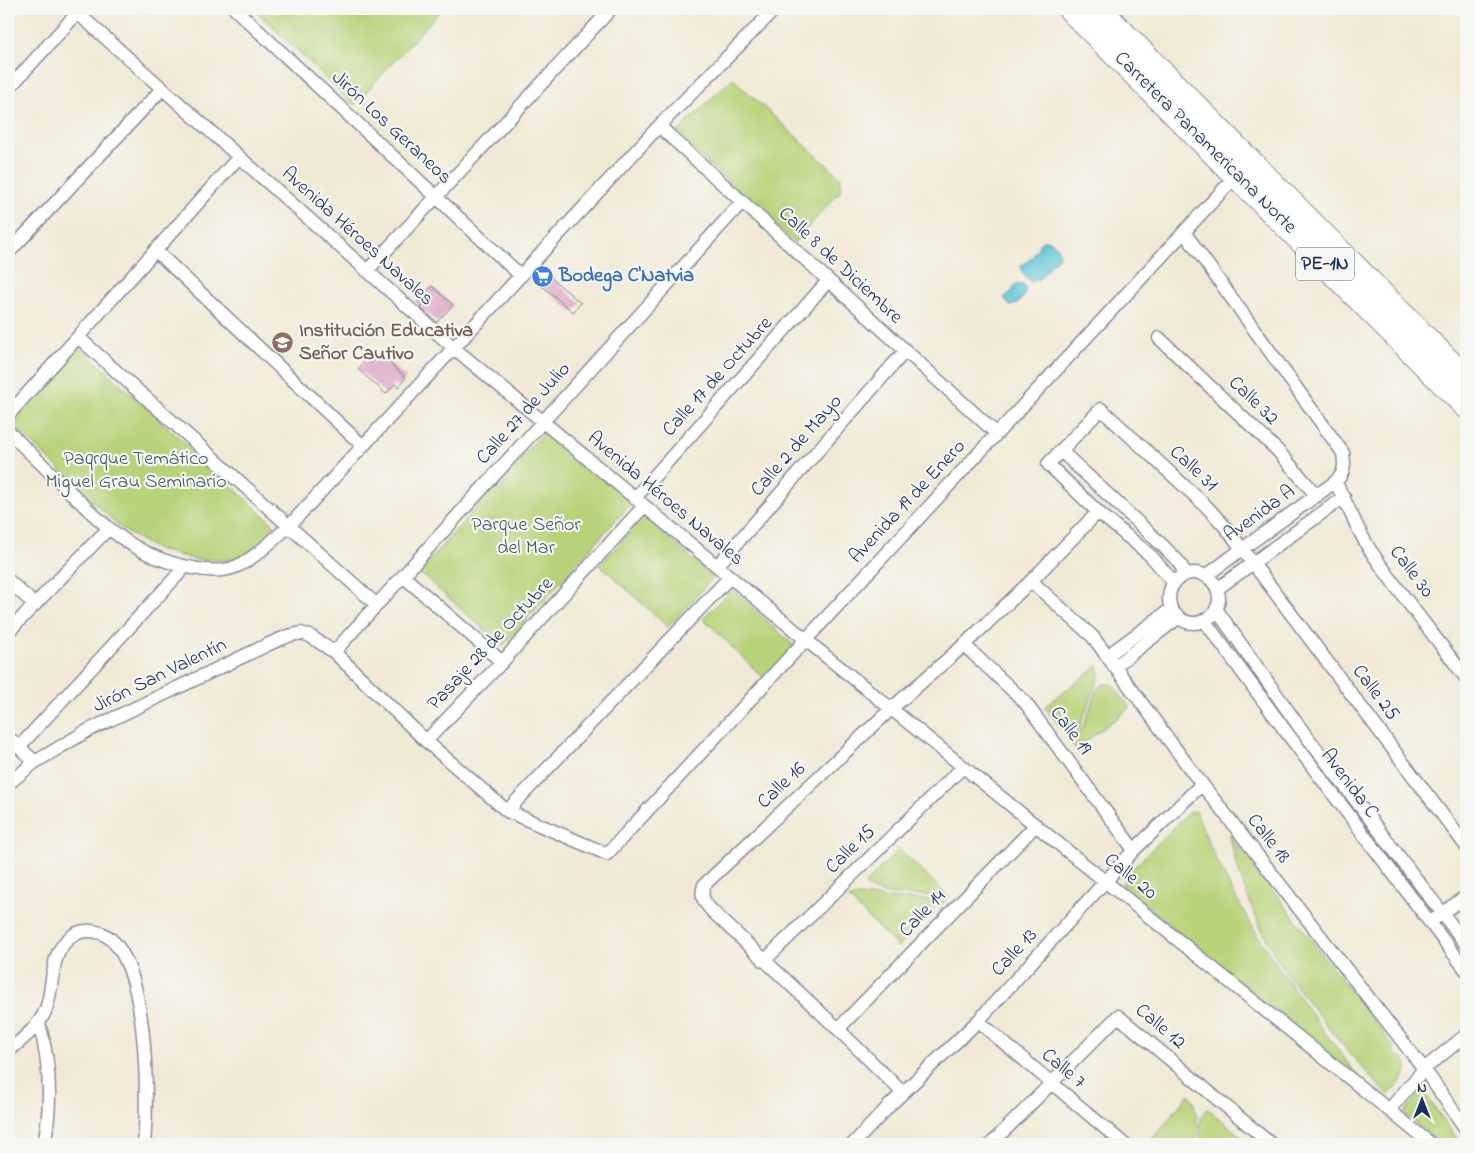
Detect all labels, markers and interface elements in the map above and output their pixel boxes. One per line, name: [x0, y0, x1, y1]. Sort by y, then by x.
street label: Carretera Panamericana Norte: [1107, 45, 1303, 241]
street label: Jirón Los Geraneos: [324, 64, 458, 192]
street label: Avenida Héroes Navales: [274, 160, 440, 314]
street label: Calle 8 de Diciembre: [771, 200, 909, 332]
road number: PE-1N: [1296, 248, 1354, 280]
place label: Bodega C'Natvia: [558, 262, 694, 292]
supermarket icon: Bodega C'Natvia: [531, 264, 555, 288]
street label: Calle 17 de Octubre: [656, 310, 780, 444]
place label: Institución Educativa Señor Cautivo: [299, 317, 473, 369]
school or university icon: Institución Educativa Señor Cautivo: [271, 330, 295, 354]
street label: Calle 27 de Julio: [470, 356, 578, 472]
street label: Calle 32: [1221, 369, 1285, 433]
street label: Calle 2 de Mayo: [744, 388, 850, 504]
street label: Avenida Héroes Navales: [580, 425, 750, 573]
street label: Avenida 19 de Enero: [843, 434, 973, 570]
street label: Calle 31: [1162, 439, 1224, 499]
park label: Paqrque Temático Miguel Grau Seminario: [45, 445, 227, 498]
street label: Avenida A: [1218, 478, 1302, 550]
park label: Parque Señor del Mar: [471, 511, 581, 563]
street label: Calle 30: [1382, 540, 1441, 605]
street label: Pasaje 28 de Octubre: [421, 571, 561, 717]
street label: Jirón San Valentín: [88, 631, 232, 721]
street label: Calle 25: [1344, 659, 1406, 727]
street label: Calle 19: [1042, 700, 1098, 762]
street label: Avenida C: [1313, 743, 1385, 825]
street label: Calle 16: [751, 756, 813, 816]
street label: Calle 18: [1239, 808, 1297, 870]
street label: Calle 15: [819, 819, 883, 881]
street label: Calle 20: [1097, 847, 1163, 908]
street label: Calle 14: [893, 883, 953, 945]
street label: Calle 13: [985, 922, 1045, 984]
street label: Calle 12: [1128, 997, 1192, 1057]
street label: Calle 7: [1034, 1042, 1092, 1096]
north arrow: [1398, 1076, 1448, 1126]
text: N: [1417, 1078, 1427, 1099]

